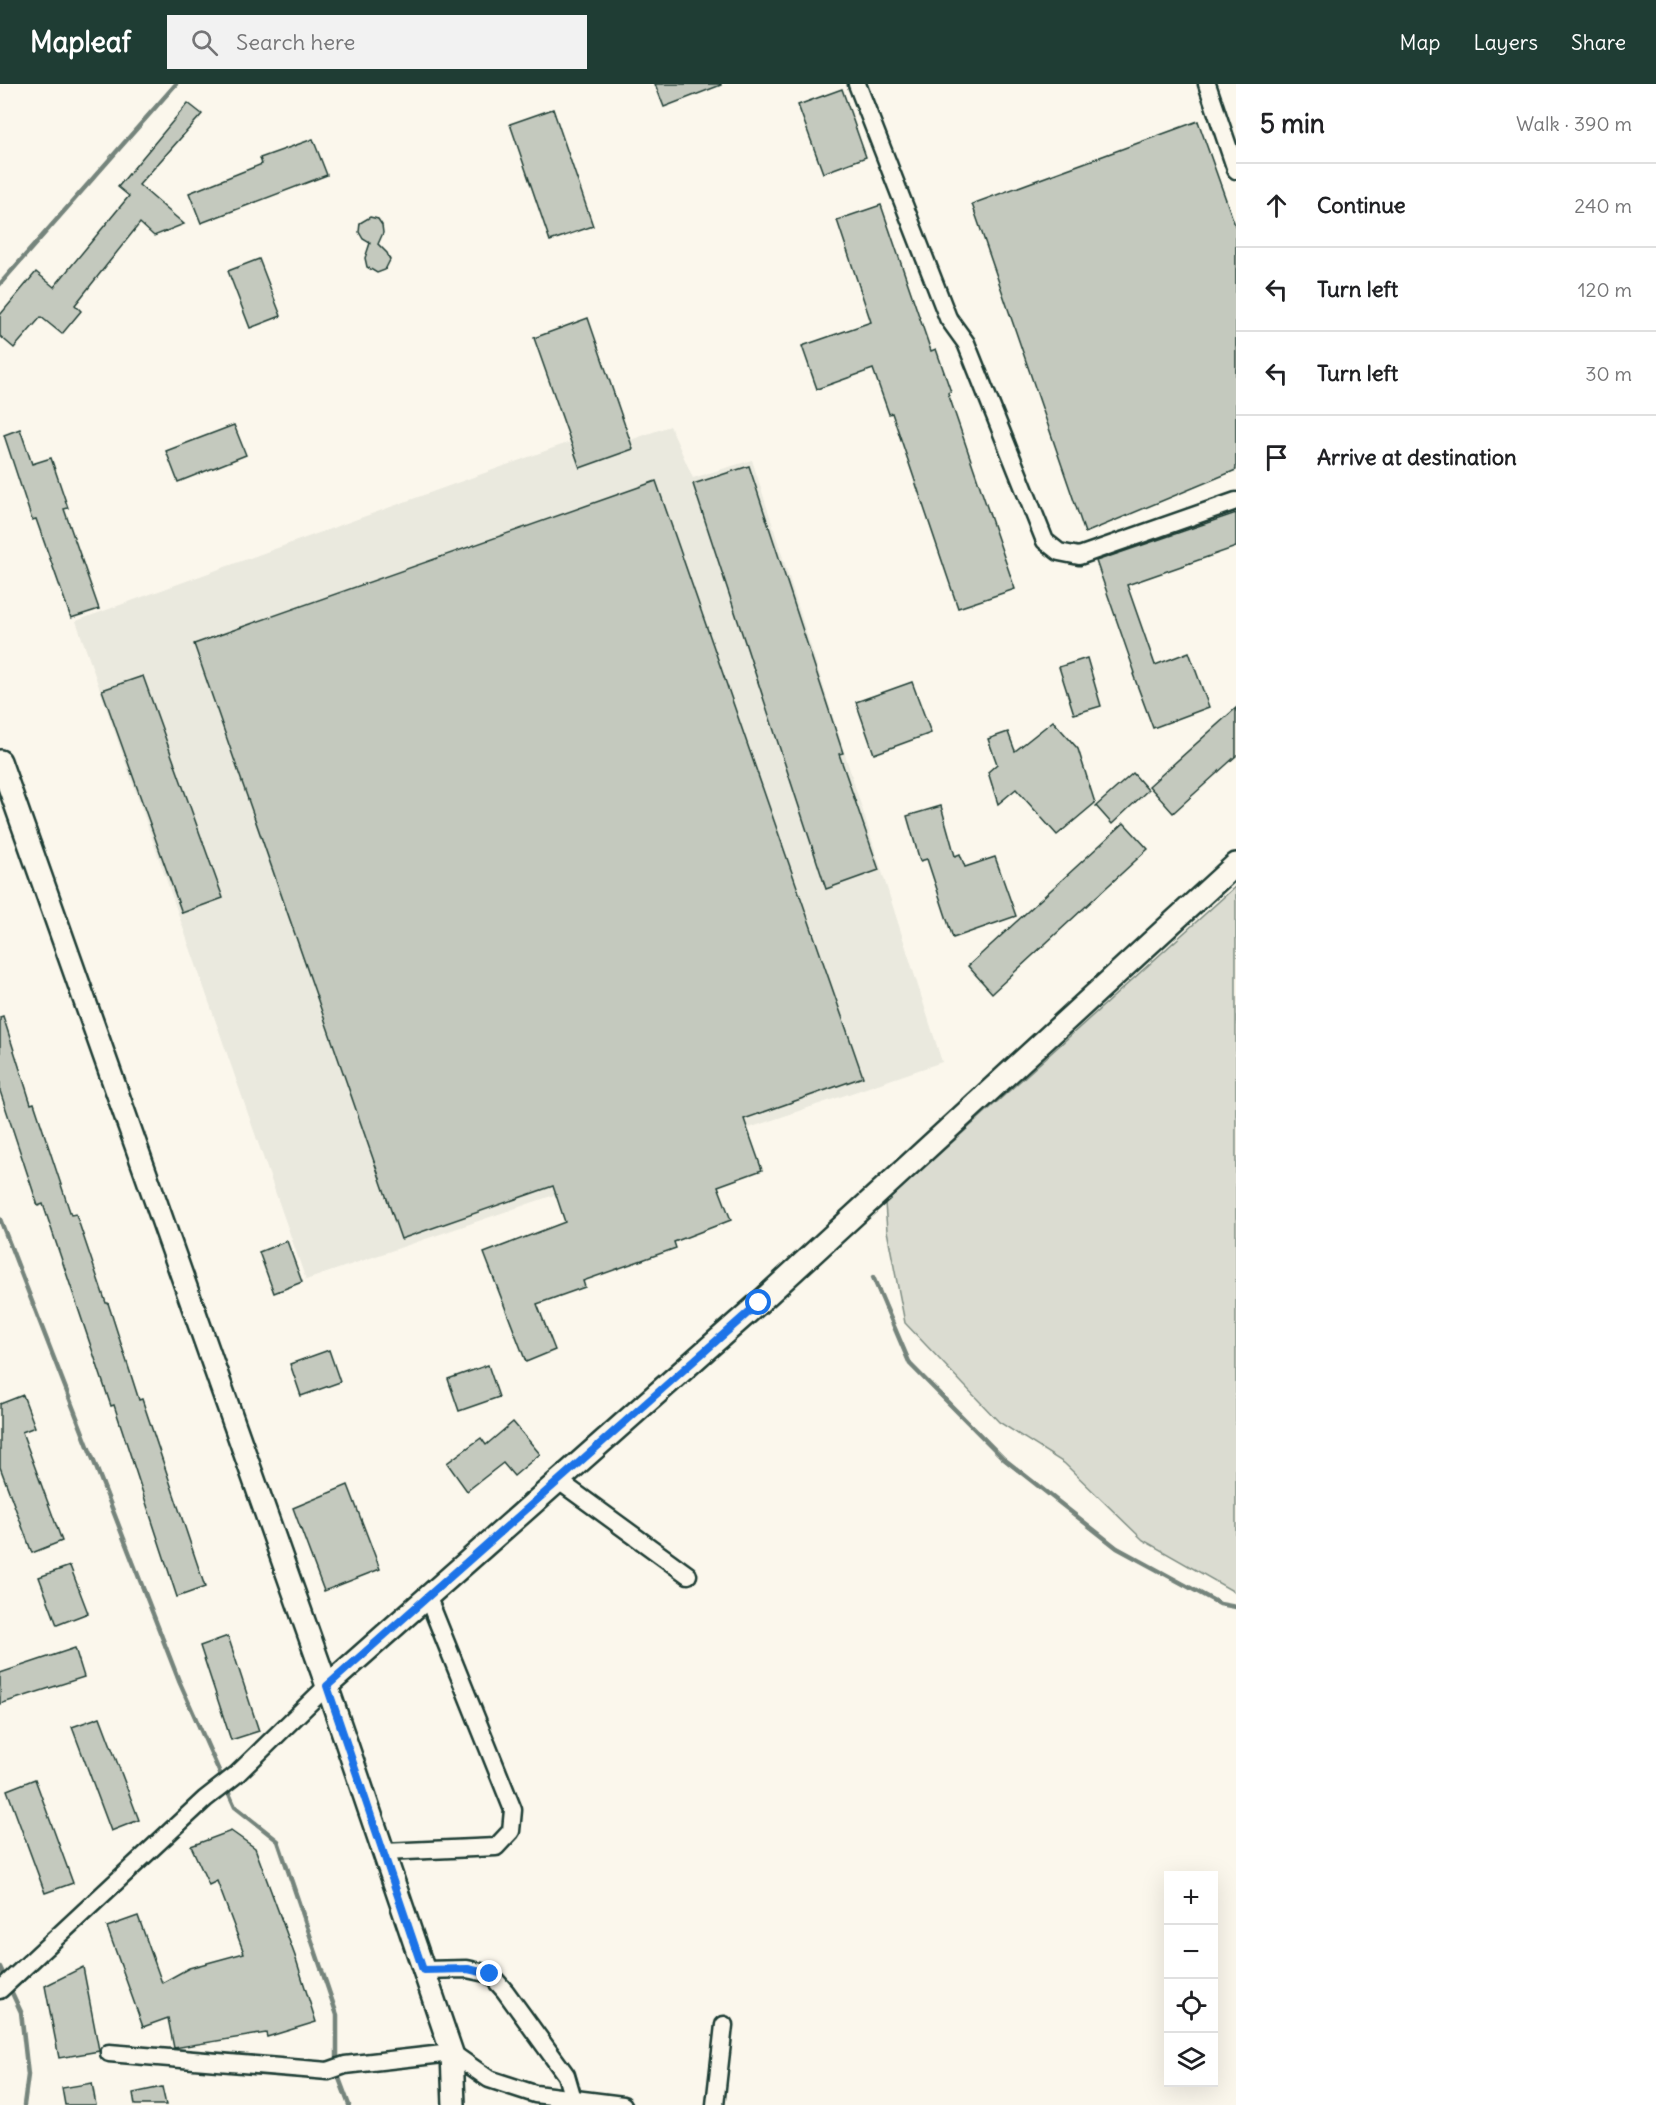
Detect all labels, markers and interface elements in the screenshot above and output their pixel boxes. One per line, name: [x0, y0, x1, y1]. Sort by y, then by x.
search box: [167, 15, 587, 69]
text: Mapleaf: [30, 24, 131, 60]
icon: search: [188, 26, 221, 59]
text: Search here: [236, 28, 355, 56]
text: Map: [1400, 29, 1440, 56]
text: Layers: [1473, 29, 1538, 56]
text: Share: [1571, 29, 1626, 56]
text: 5 min: [1260, 107, 1325, 140]
text: Walk · 390 m: [1516, 111, 1632, 136]
icon: ahead: [1260, 189, 1293, 222]
text: Continue: [1317, 191, 1406, 219]
text: 240 m: [1574, 193, 1632, 218]
icon: left: [1260, 273, 1293, 306]
text: Turn left: [1317, 275, 1398, 303]
text: 120 m: [1578, 277, 1632, 302]
icon: left: [1260, 357, 1293, 390]
text: Turn left: [1317, 359, 1398, 387]
text: 30 m: [1585, 361, 1632, 386]
icon: arrive: [1260, 441, 1293, 474]
text: Arrive at destination: [1317, 443, 1517, 471]
route start: [745, 1289, 771, 1315]
map controls: [1164, 1871, 1218, 2087]
button: +: [1164, 1871, 1218, 1925]
button: −: [1164, 1925, 1218, 1979]
route end: [476, 1960, 502, 1986]
button: locate: [1164, 1979, 1218, 2033]
button: layers: [1164, 2033, 1218, 2087]

